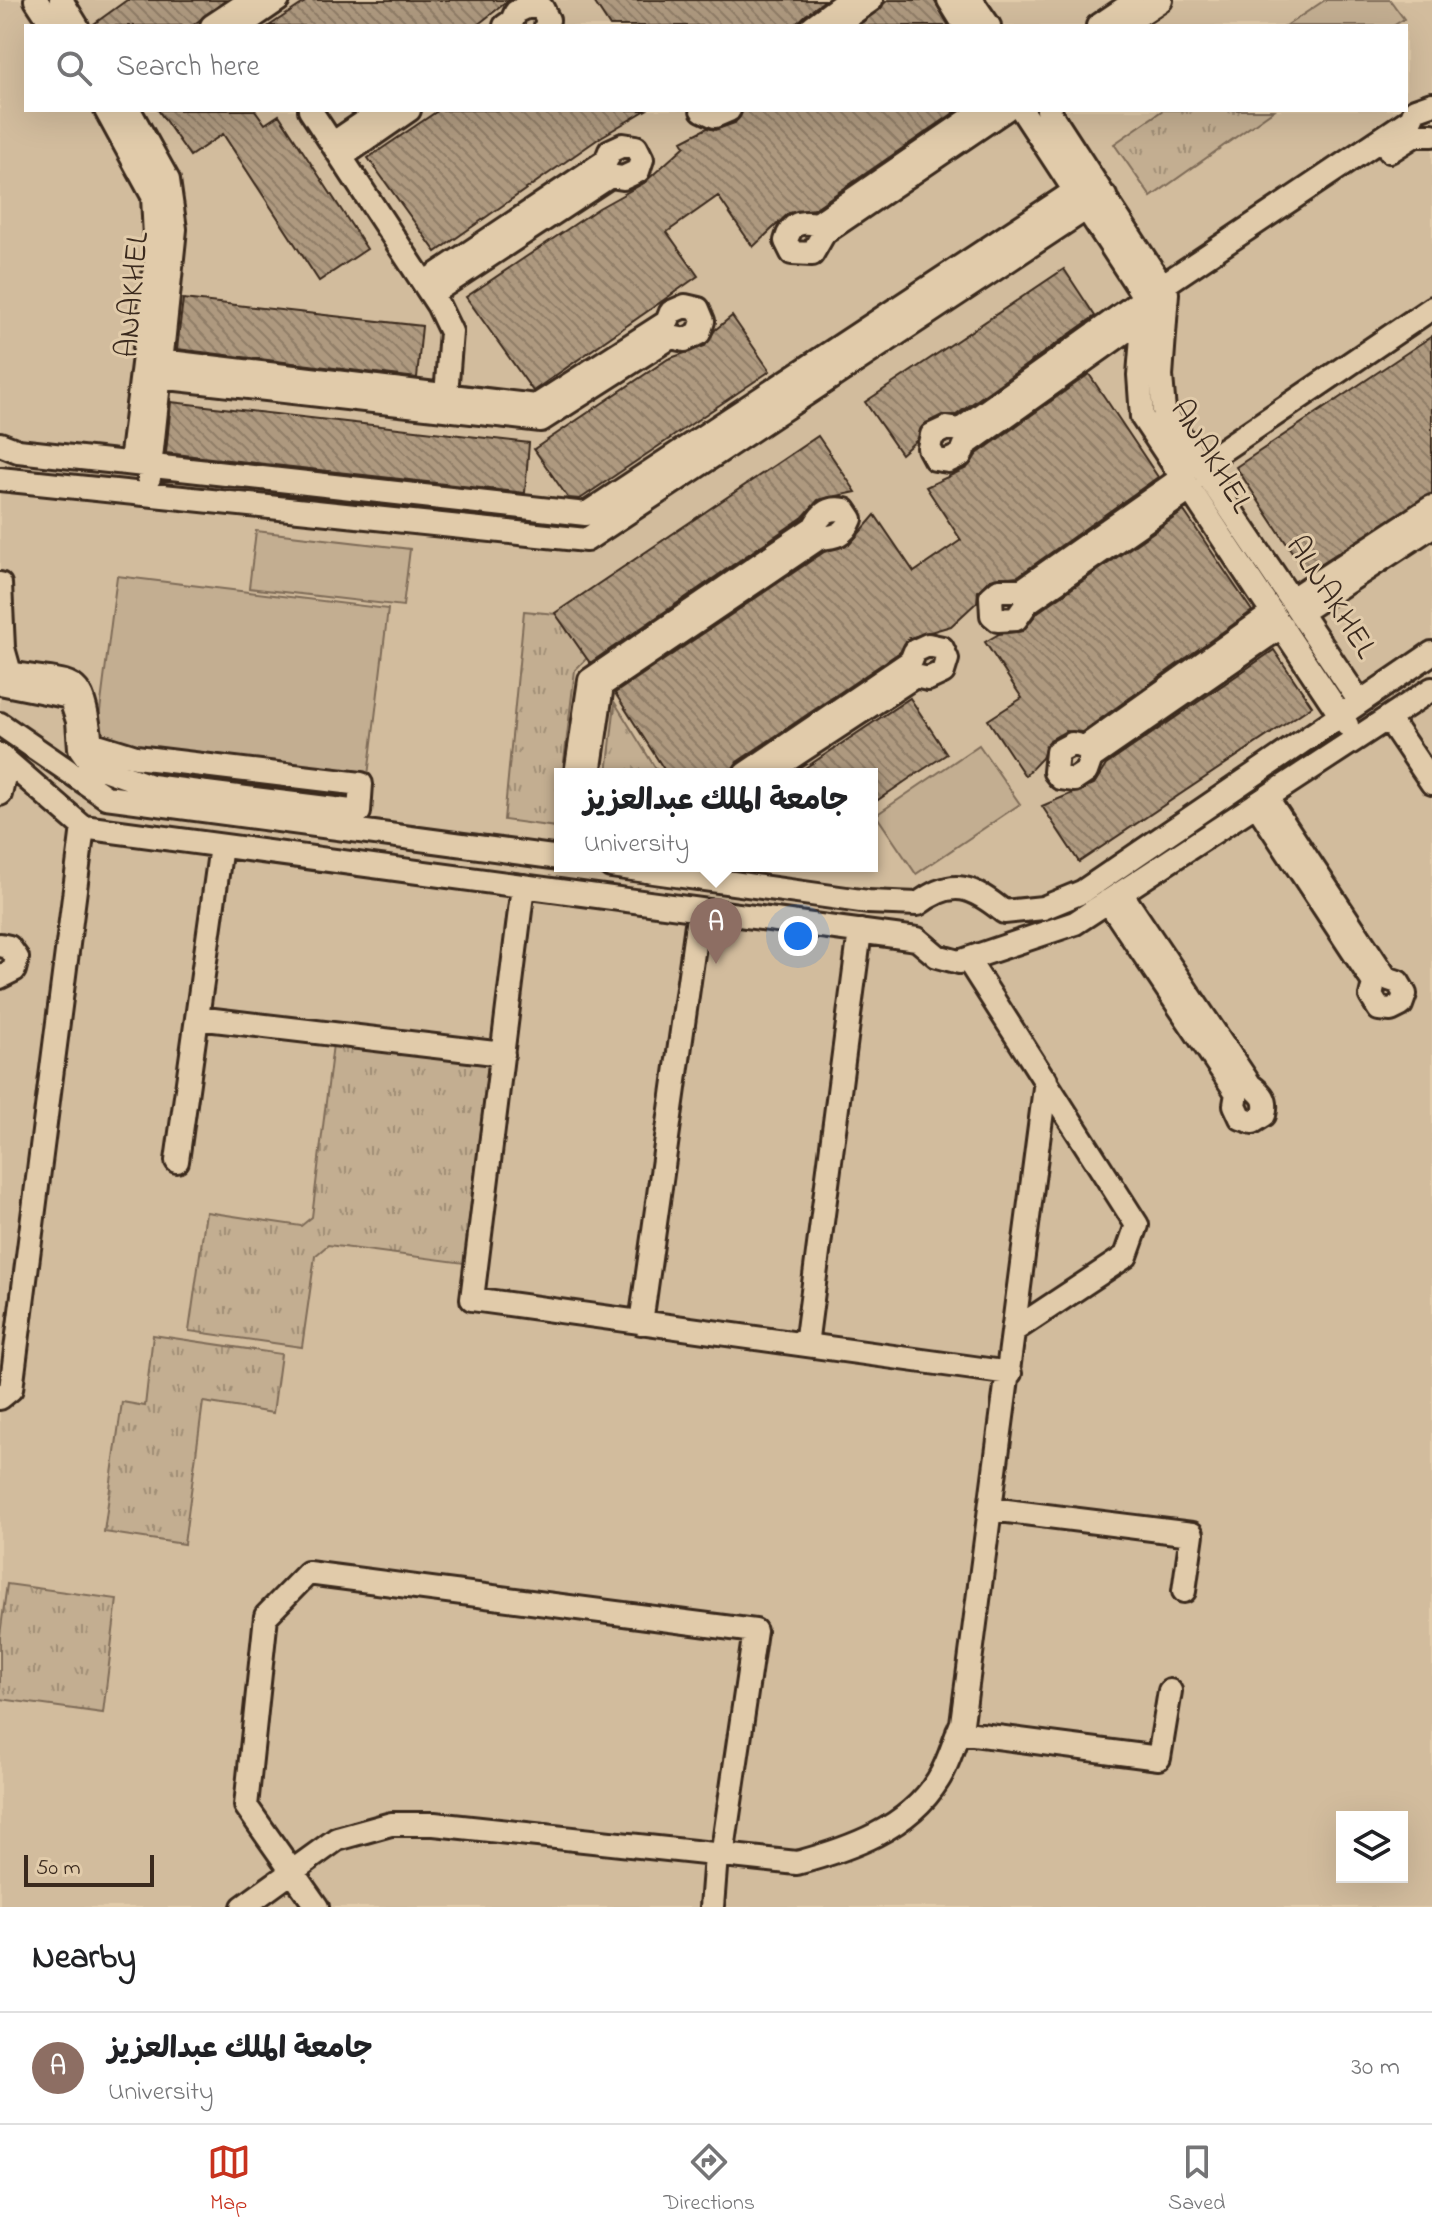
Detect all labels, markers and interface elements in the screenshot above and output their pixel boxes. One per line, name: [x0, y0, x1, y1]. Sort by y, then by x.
search box: [24, 24, 1408, 112]
icon: search: [52, 46, 96, 90]
text: Search here: [116, 46, 260, 90]
street label: ANAKHEL: [105, 230, 163, 360]
street label: ANAKHEL: [1157, 391, 1263, 523]
street label: ALNAKHEL: [1273, 527, 1387, 669]
popup: [554, 768, 878, 872]
text: جامعة الملك عبدالعزيز: [584, 780, 848, 824]
text: University: [584, 826, 689, 864]
pin: A: [690, 898, 742, 964]
your location: [778, 916, 818, 956]
map controls: [1336, 1811, 1408, 1883]
button: layers: [1336, 1811, 1408, 1883]
scale bar: [24, 1851, 154, 1887]
text: 50 m: [36, 1853, 81, 1885]
text: Nearby: [32, 1934, 136, 1984]
text: جامعة الملك عبدالعزيز: [108, 2028, 373, 2072]
text: A: [50, 2049, 66, 2087]
text: 30 m: [1351, 2049, 1400, 2087]
text: University: [108, 2074, 214, 2112]
tab: Map: [207, 2140, 251, 2220]
tab: Directions: [664, 2140, 755, 2220]
tab: Saved: [1168, 2140, 1225, 2220]

